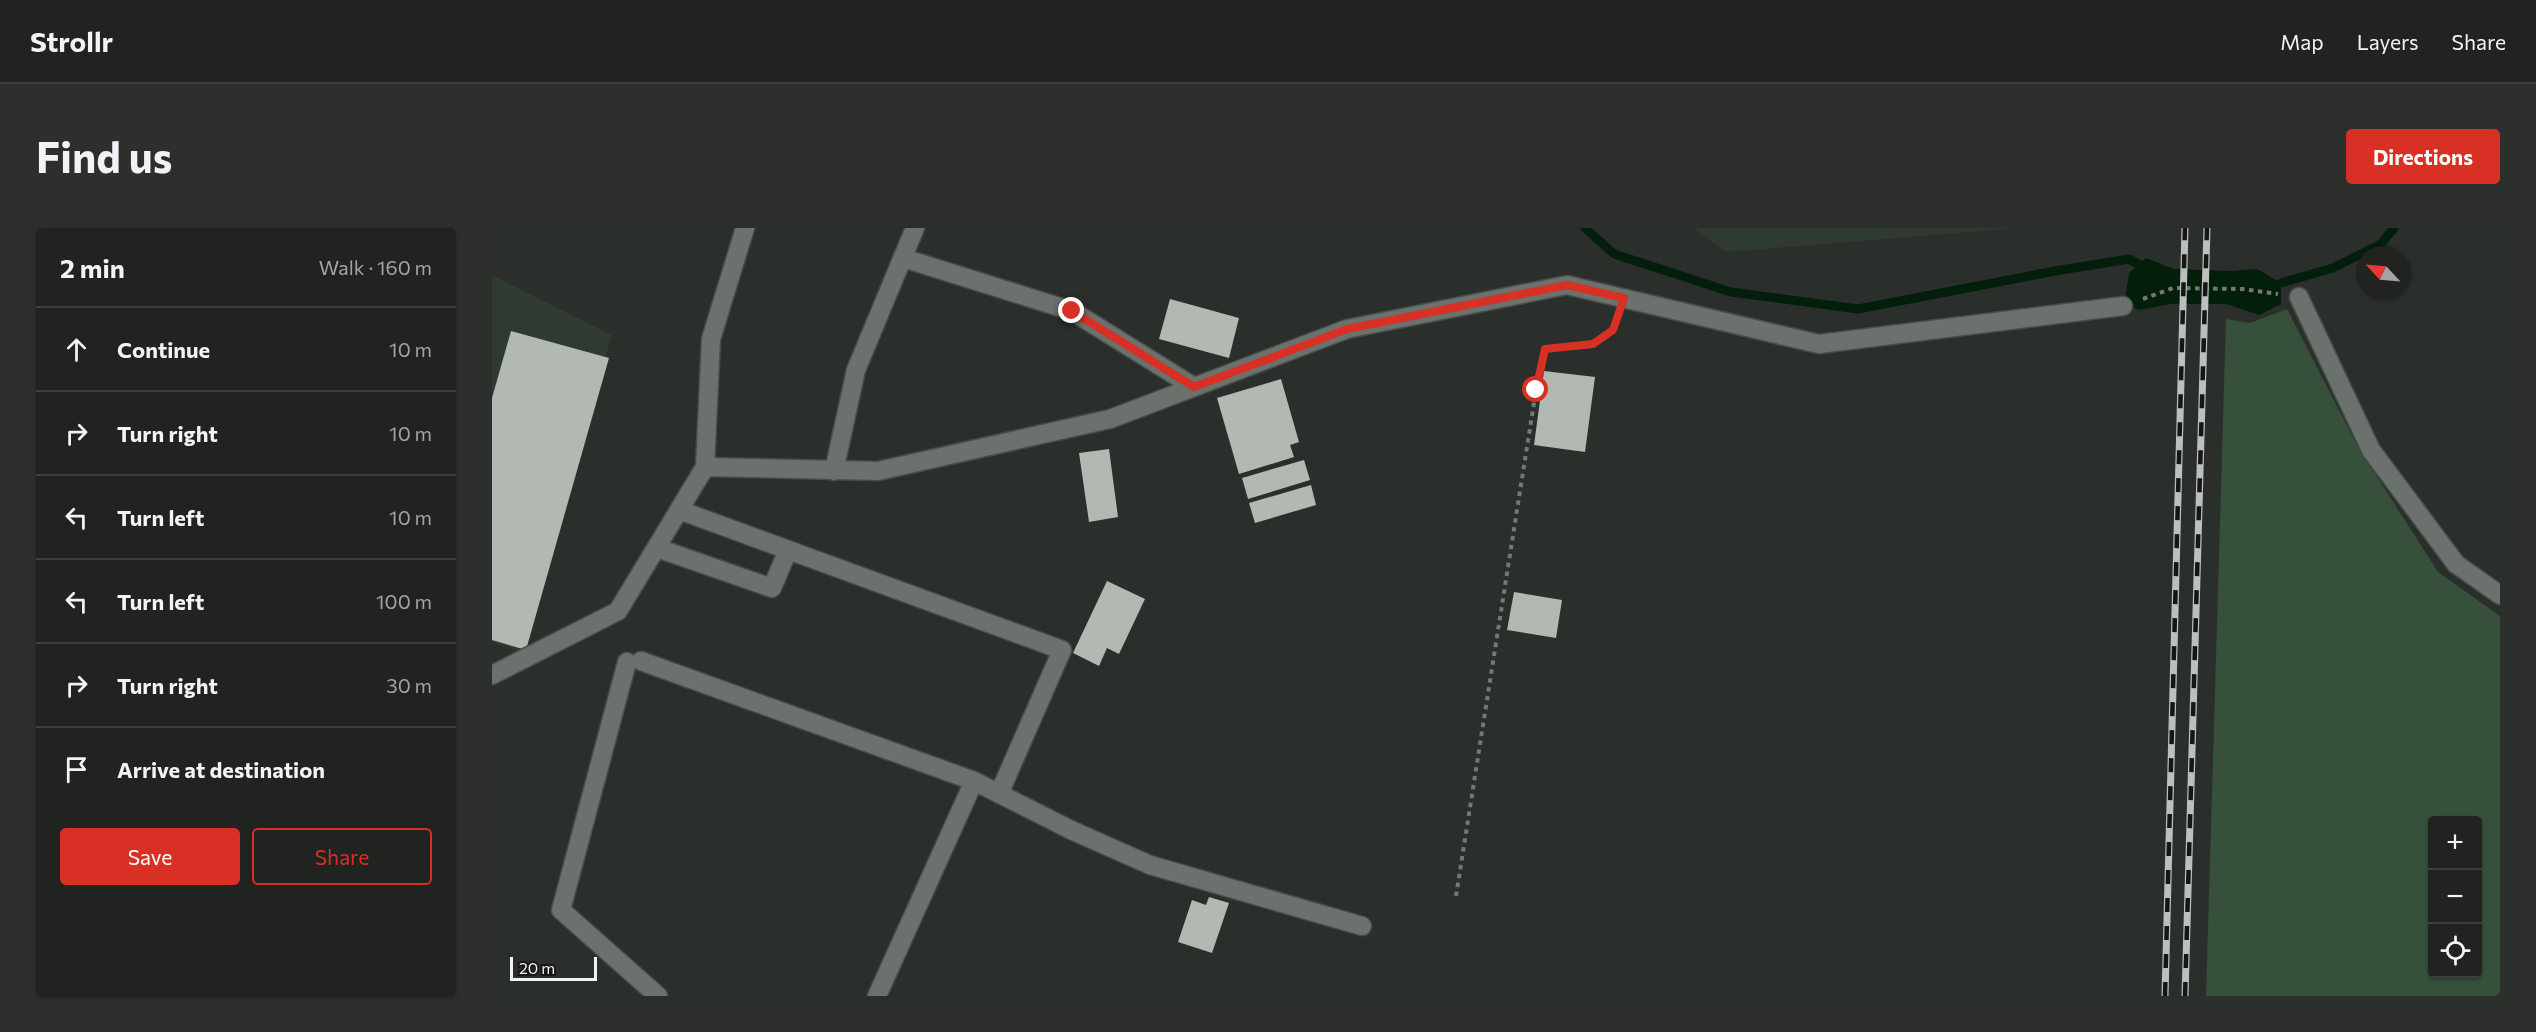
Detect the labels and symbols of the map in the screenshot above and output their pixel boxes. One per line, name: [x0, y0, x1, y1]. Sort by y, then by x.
north arrow: [2356, 246, 2410, 300]
route end: [1058, 297, 1084, 323]
route start: [1522, 376, 1548, 402]
scale bar: [510, 954, 597, 982]

